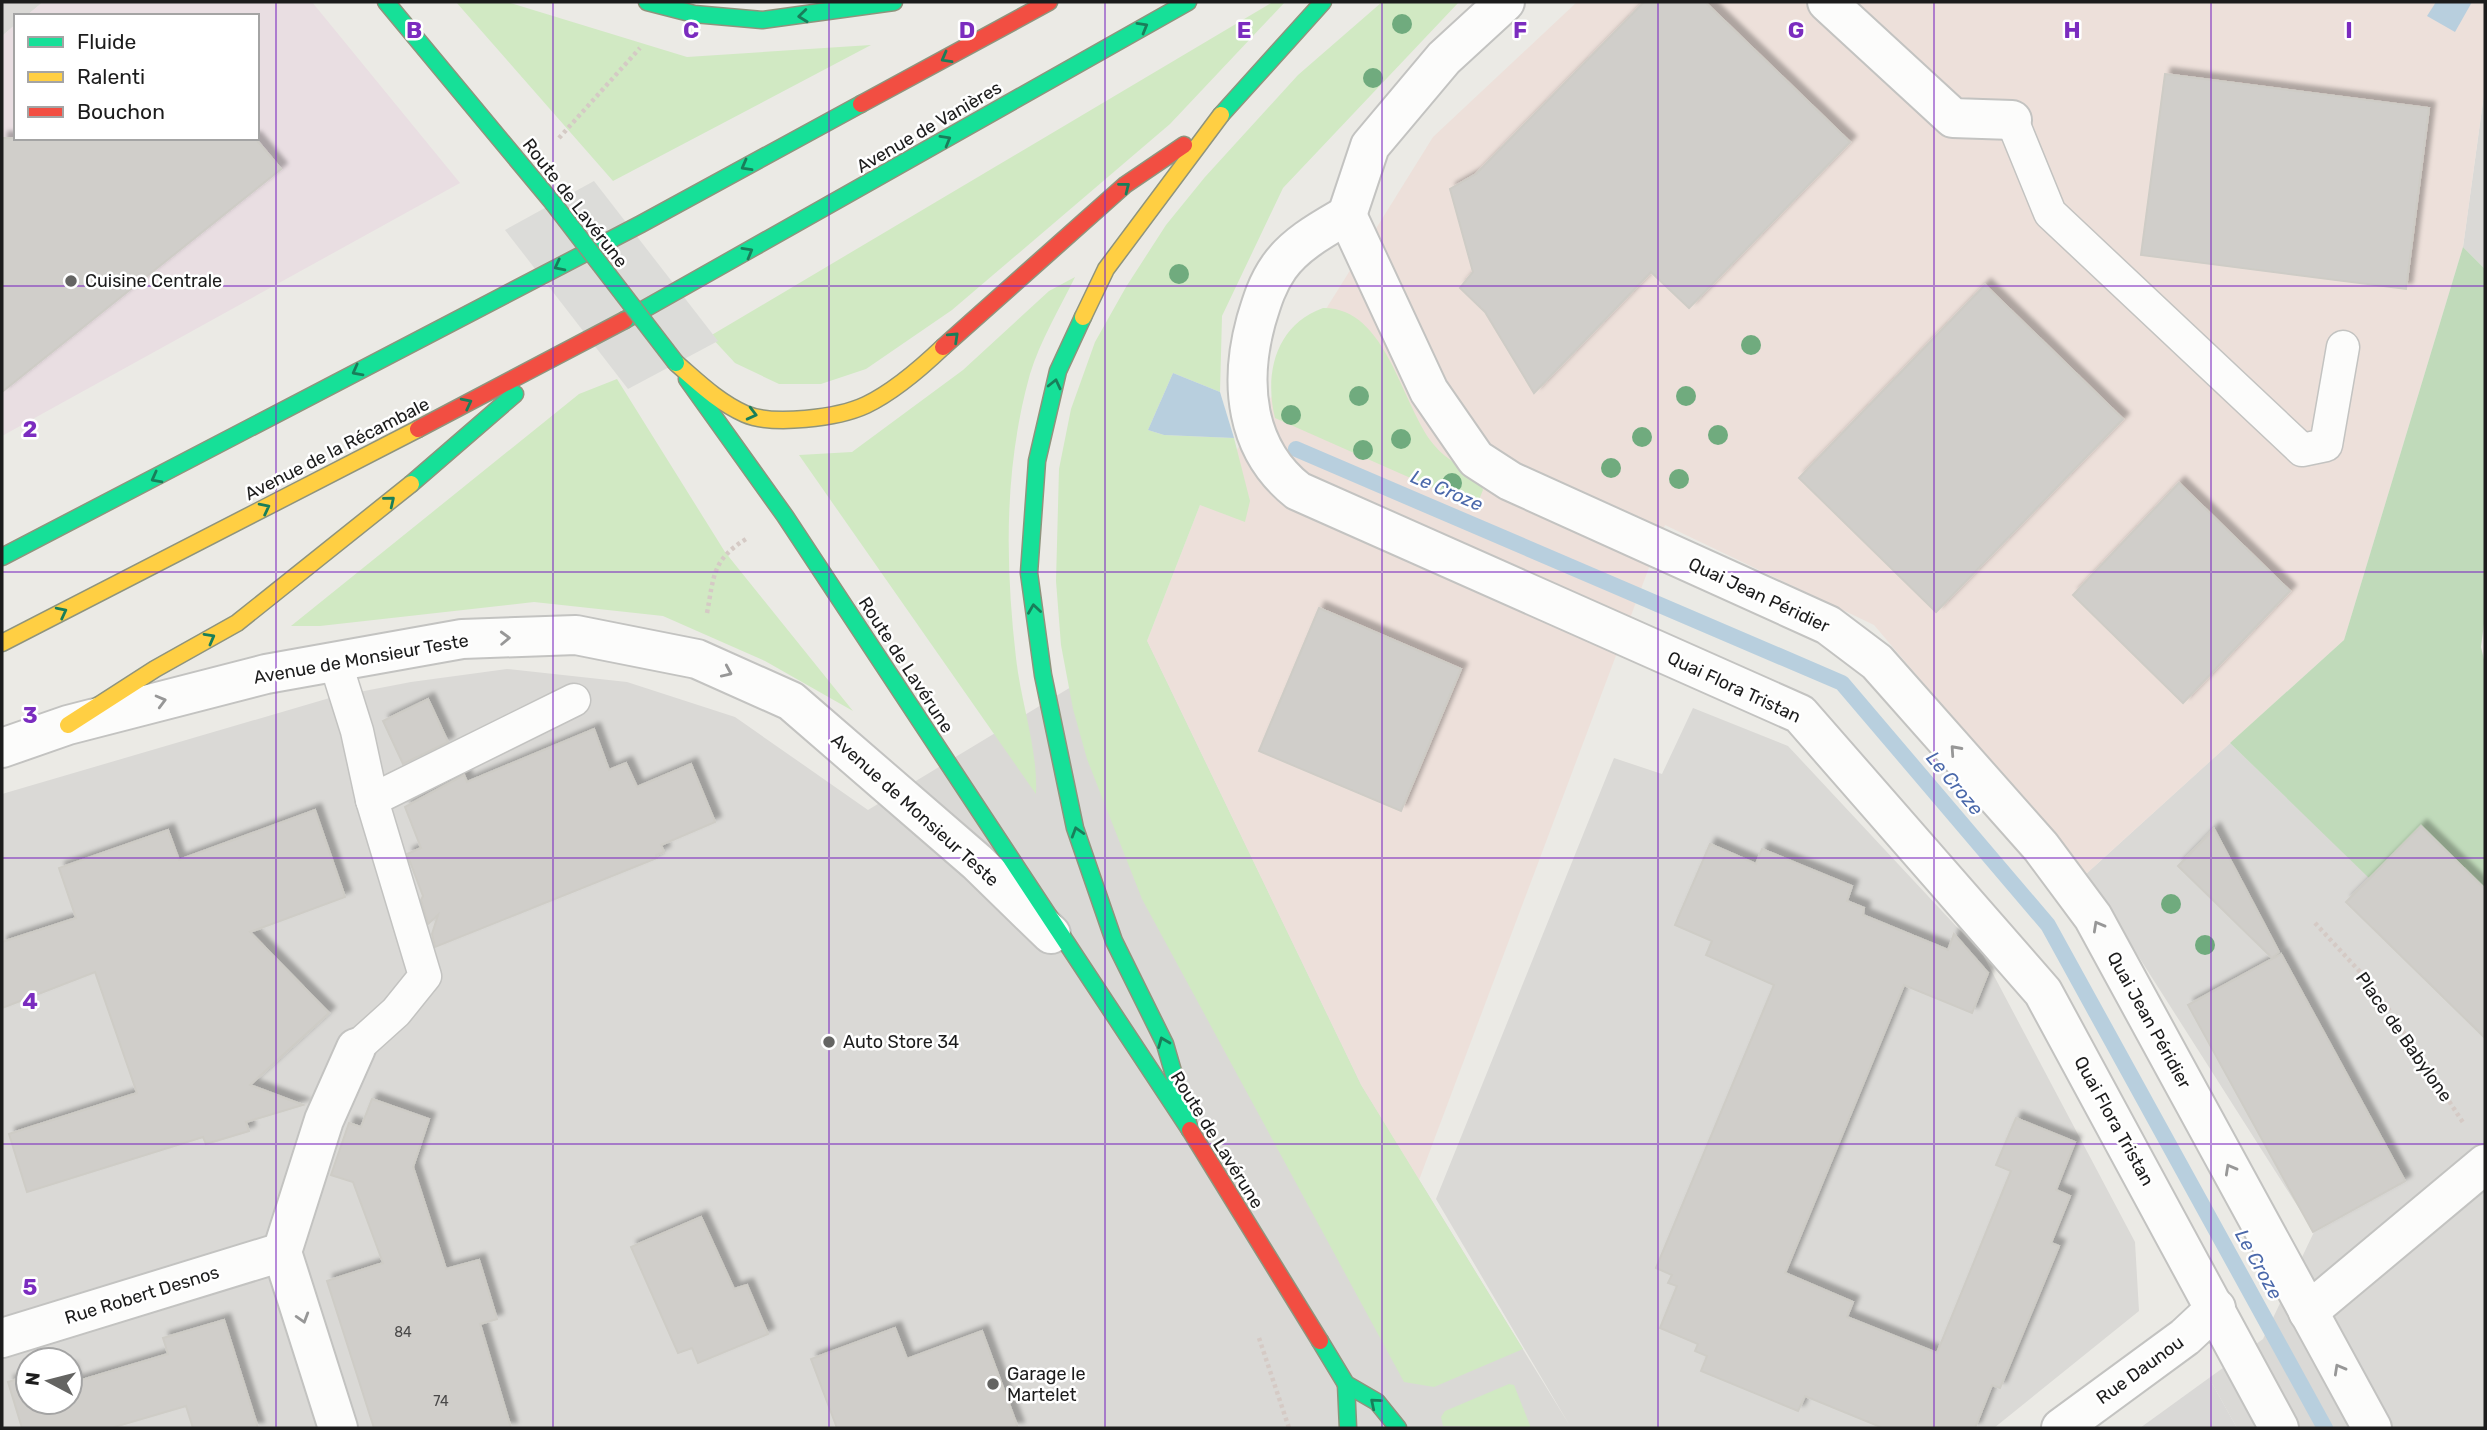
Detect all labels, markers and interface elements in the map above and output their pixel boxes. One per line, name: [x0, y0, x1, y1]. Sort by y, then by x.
one-way arrow: [797, 9, 808, 24]
legend: [14, 14, 259, 140]
text: B: [406, 16, 422, 44]
text: C: [683, 16, 699, 44]
text: D: [959, 16, 975, 44]
text: E: [1237, 16, 1251, 44]
text: F: [1513, 16, 1527, 44]
text: G: [1788, 16, 1804, 44]
text: H: [2063, 16, 2081, 44]
text: I: [2345, 16, 2353, 44]
one-way arrow: [1136, 22, 1149, 35]
text: Fluide: [77, 29, 136, 54]
one-way arrow: [941, 50, 954, 63]
text: Ralenti: [77, 64, 145, 89]
street label: Avenue de Vanières: [852, 76, 1006, 178]
text: Bouchon: [77, 99, 165, 124]
street label: Route de Lavérune: [518, 134, 632, 272]
one-way arrow: [938, 135, 951, 148]
one-way arrow: [741, 158, 754, 172]
one-way arrow: [1117, 182, 1129, 195]
one-way arrow: [740, 247, 753, 260]
one-way arrow: [554, 258, 566, 271]
place label: Cuisine Centrale: [85, 270, 222, 292]
marker: Cuisine Centrale: [63, 273, 79, 289]
one-way arrow: [946, 332, 959, 345]
one-way arrow: [352, 363, 364, 376]
one-way arrow: [1047, 378, 1061, 390]
street label: Avenue de la Récambale: [241, 393, 433, 505]
one-way arrow: [460, 398, 472, 412]
one-way arrow: [746, 406, 758, 420]
text: 2: [23, 415, 37, 443]
water label: Le Croze: [1407, 465, 1487, 516]
one-way arrow: [151, 469, 163, 483]
one-way arrow: [383, 496, 395, 509]
one-way arrow: [258, 502, 270, 516]
street label: Quai Jean Péridier: [1685, 553, 1833, 637]
street label: Route de Lavérune: [854, 593, 958, 737]
one-way arrow: [1027, 603, 1042, 614]
one-way arrow: [55, 606, 68, 620]
street label: Avenue de Monsieur Teste: [252, 629, 470, 689]
one-way arrow: [499, 630, 510, 645]
one-way arrow: [202, 633, 215, 646]
street label: Quai Flora Tristan: [1664, 646, 1804, 728]
one-way arrow: [720, 664, 732, 678]
one-way arrow: [155, 695, 167, 709]
text: 3: [22, 701, 38, 729]
street label: Avenue de Monsieur Teste: [827, 729, 1003, 891]
one-way arrow: [1951, 745, 1963, 758]
water label: Le Croze: [1921, 747, 1988, 820]
one-way arrow: [1071, 826, 1086, 838]
one-way arrow: [2093, 921, 2106, 933]
street label: Quai Jean Péridier: [2102, 948, 2196, 1092]
street label: Place de Babylone: [2351, 968, 2457, 1106]
text: 4: [22, 987, 38, 1015]
place label: Auto Store 34: [843, 1031, 959, 1053]
marker: Auto Store 34: [821, 1034, 837, 1050]
one-way arrow: [1157, 1036, 1171, 1049]
street label: Quai Flora Tristan: [2069, 1052, 2159, 1190]
street label: Route de Lavérune: [1166, 1067, 1268, 1213]
one-way arrow: [2225, 1164, 2238, 1176]
water label: Le Croze: [2230, 1225, 2287, 1304]
street label: Rue Robert Desnos: [62, 1261, 222, 1329]
text: 5: [23, 1273, 38, 1301]
one-way arrow: [294, 1311, 309, 1323]
house number: 84: [394, 1324, 412, 1341]
street label: Rue Daunou: [2092, 1331, 2188, 1409]
north arrow: [14, 1346, 84, 1416]
place label: Garage le Martelet: [1007, 1363, 1086, 1406]
one-way arrow: [2334, 1363, 2347, 1376]
text: N: [20, 1371, 45, 1387]
marker: Garage le Martelet: [985, 1376, 1001, 1392]
house number: 74: [433, 1393, 449, 1410]
one-way arrow: [1370, 1399, 1383, 1411]

